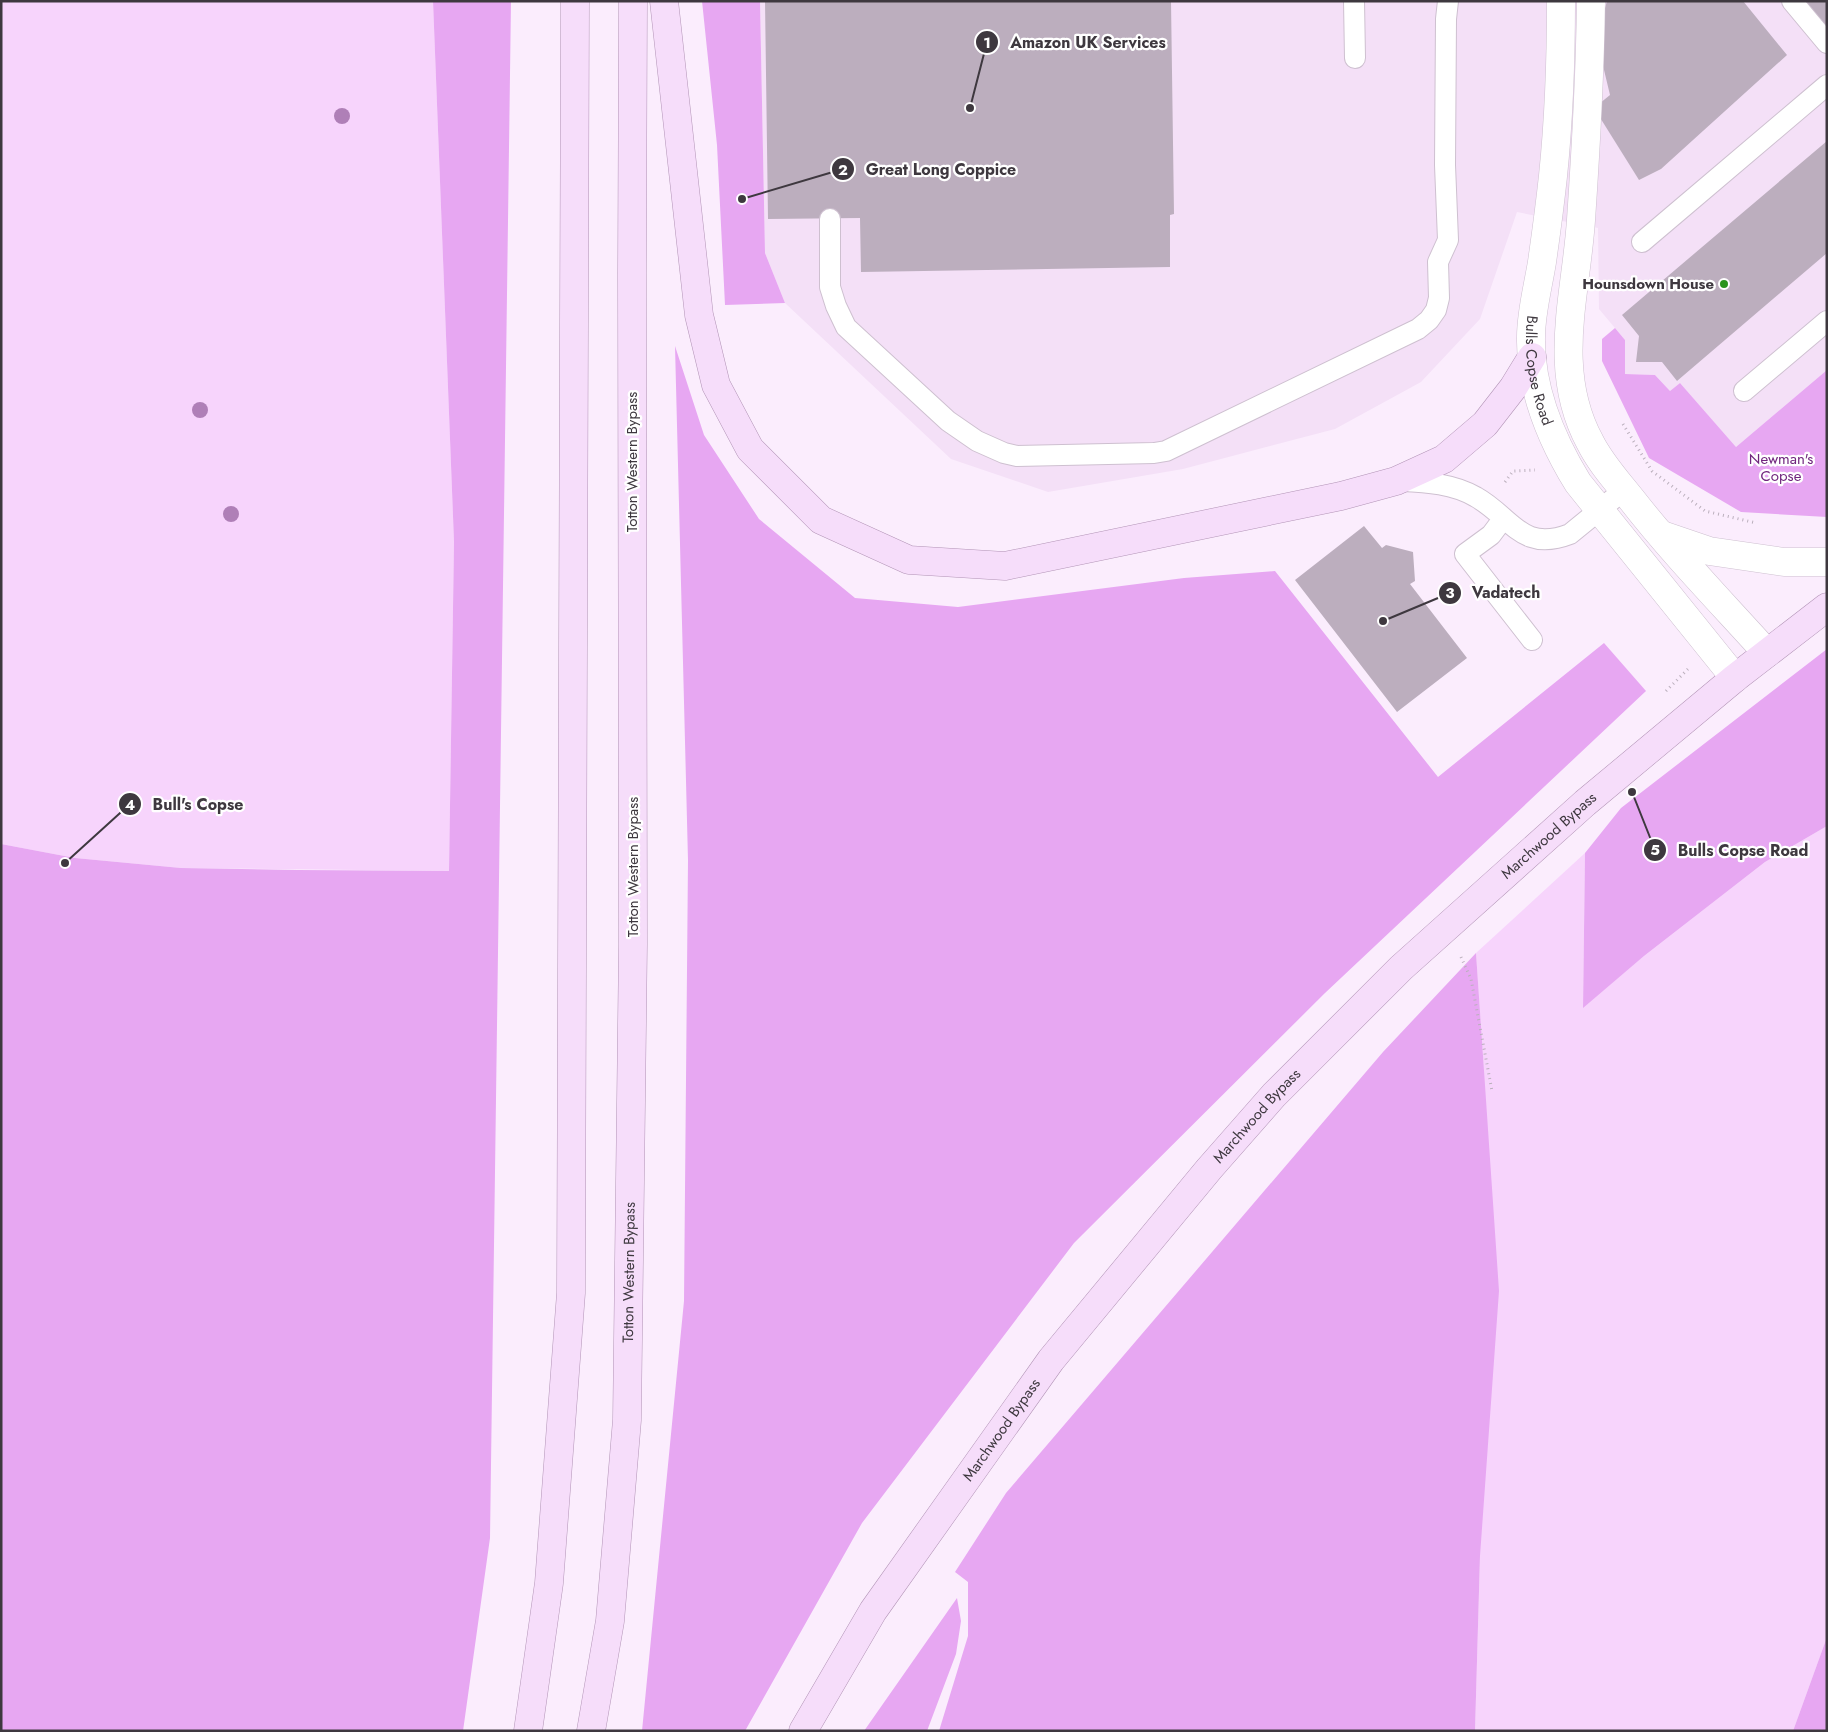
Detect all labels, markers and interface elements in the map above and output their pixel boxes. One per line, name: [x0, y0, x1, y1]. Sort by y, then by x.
callout: Amazon UK Services: [975, 27, 1176, 58]
text: Amazon UK Services: [1009, 31, 1166, 54]
text: 1: [983, 32, 991, 54]
callout: Great Long Coppice: [831, 154, 1026, 185]
text: Great Long Coppice: [866, 158, 1016, 181]
text: 2: [838, 159, 848, 181]
place label: Hounsdown House: [1582, 273, 1714, 295]
marker: Hounsdown House: [1718, 278, 1730, 290]
street label: Bulls Copse Road: [1520, 314, 1558, 429]
street label: Totton Western Bypass: [621, 392, 643, 532]
park label: Newman's Copse: [1749, 448, 1813, 487]
callout: Vadatech: [1437, 577, 1551, 608]
text: Vadatech: [1471, 581, 1540, 604]
text: 3: [1445, 582, 1455, 604]
street label: Marchwood Bypass: [1496, 787, 1601, 884]
callout: Bull's Copse: [118, 789, 254, 820]
text: Bull's Copse: [153, 793, 243, 816]
text: 4: [125, 794, 135, 816]
street label: Totton Western Bypass: [622, 797, 644, 937]
callout: Bulls Copse Road: [1642, 835, 1818, 866]
text: 5: [1650, 839, 1660, 861]
text: Bulls Copse Road: [1678, 839, 1808, 862]
street label: Marchwood Bypass: [1208, 1063, 1306, 1168]
street label: Totton Western Bypass: [617, 1202, 641, 1343]
street label: Marchwood Bypass: [957, 1374, 1046, 1486]

